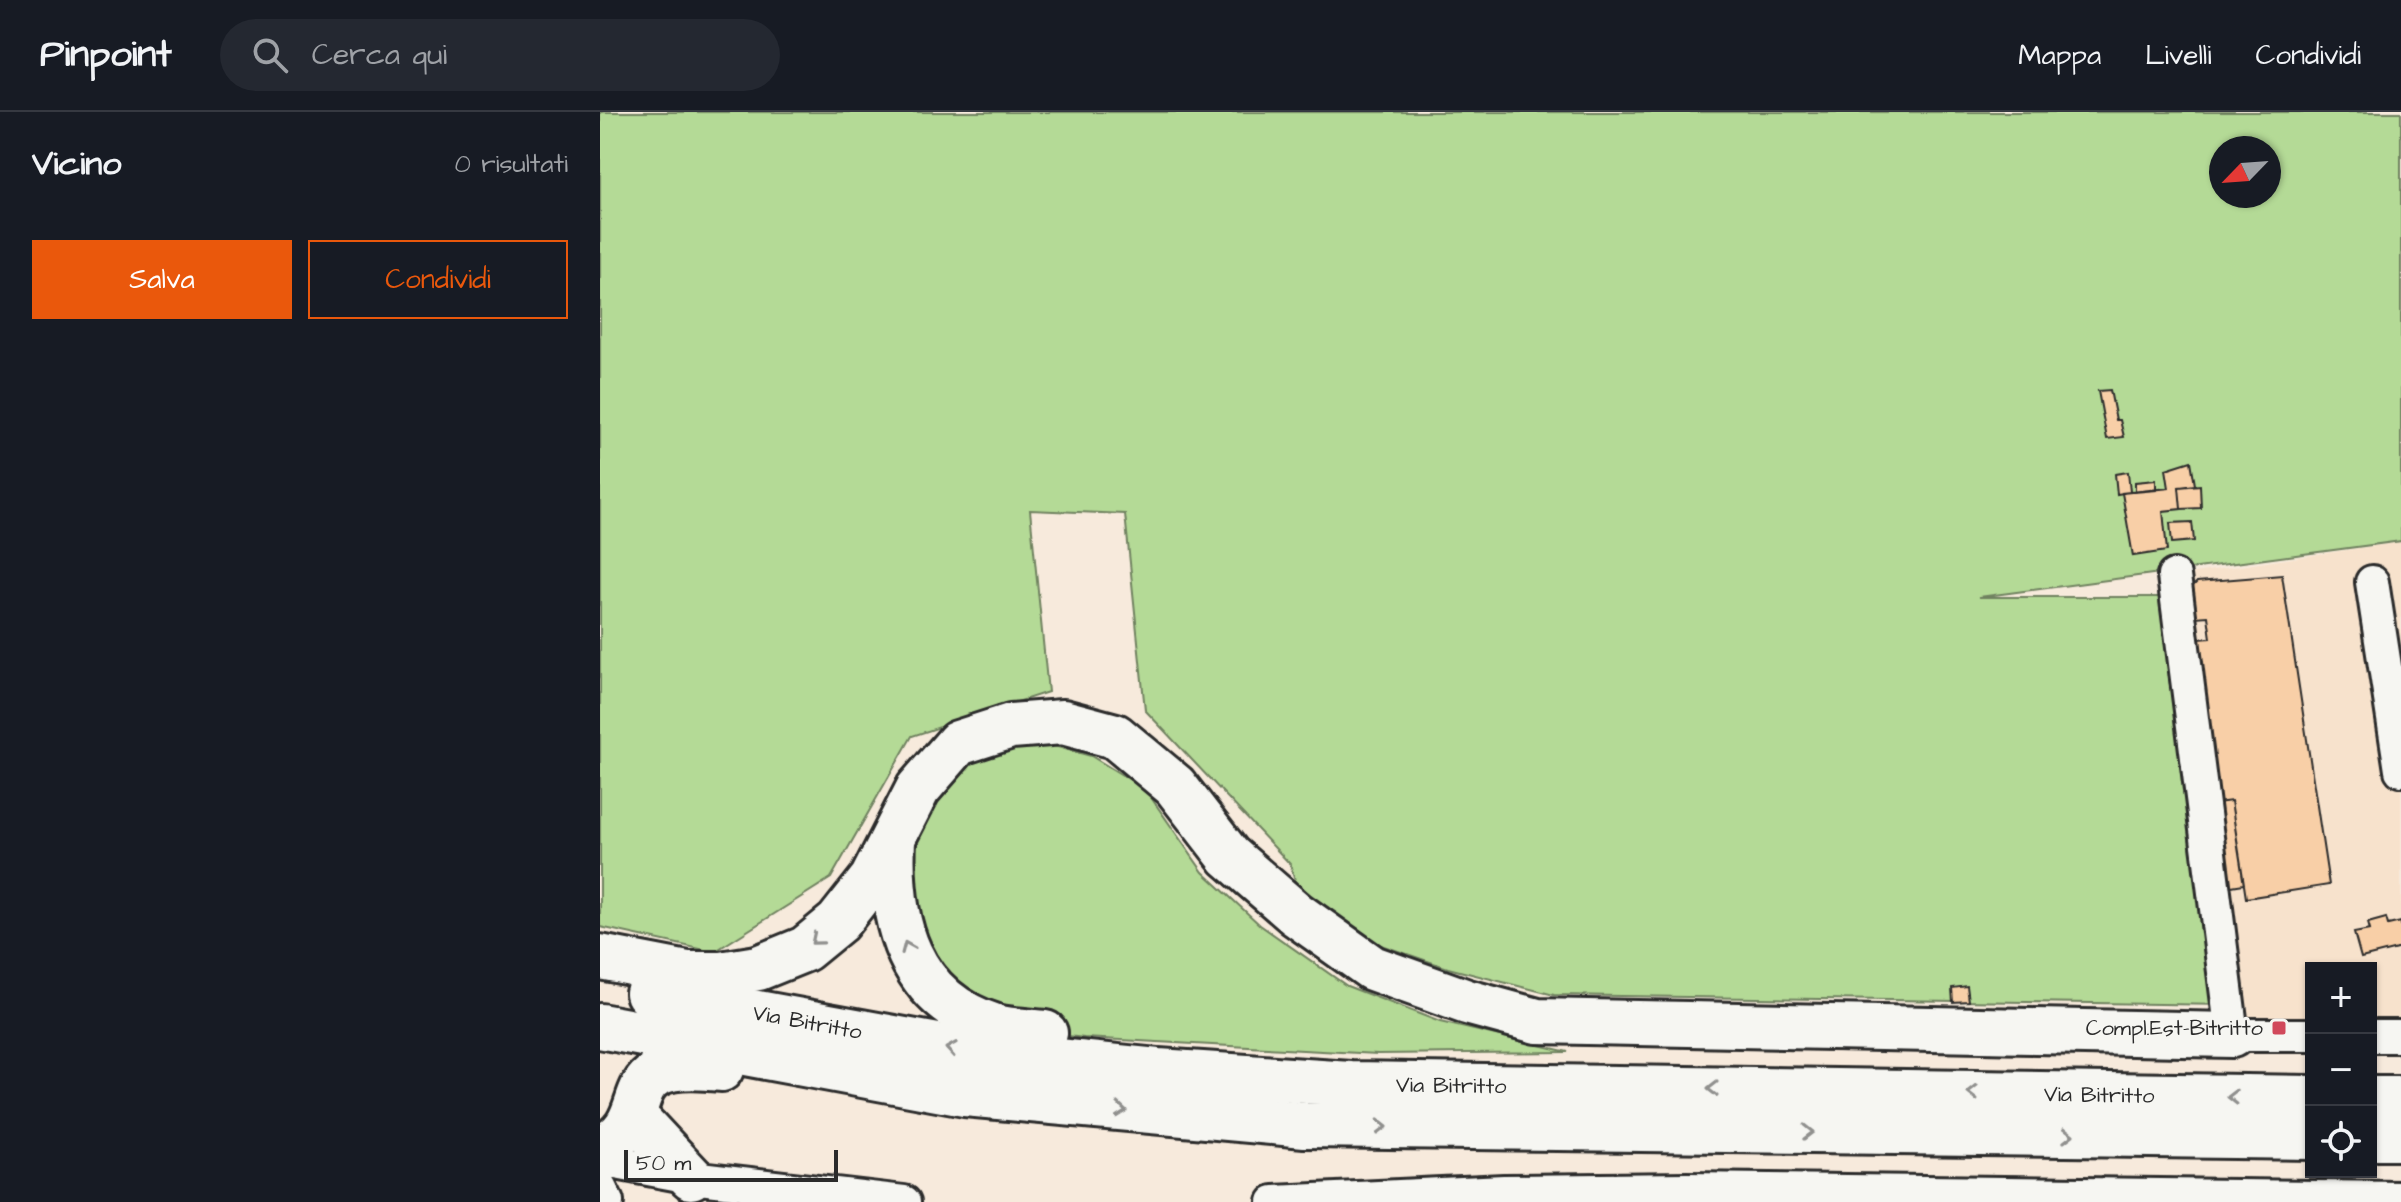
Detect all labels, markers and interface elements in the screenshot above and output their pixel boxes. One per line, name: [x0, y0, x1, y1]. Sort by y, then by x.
search box: [220, 19, 780, 91]
text: Pinpoint: [40, 29, 172, 81]
icon: search: [248, 33, 292, 77]
text: Cerca qui: [312, 34, 447, 76]
text: Mappa: [2018, 36, 2101, 75]
text: Livelli: [2145, 36, 2211, 75]
text: Condividi: [2255, 36, 2361, 75]
north arrow: [2209, 136, 2281, 208]
text: Vicino: [32, 140, 121, 188]
text: 0 risultati: [454, 146, 568, 182]
button: Salva: [32, 240, 292, 319]
button: Condividi: [308, 240, 568, 319]
one-way arrow: [811, 930, 825, 945]
one-way arrow: [900, 941, 917, 955]
map controls: [2305, 962, 2377, 1178]
button: +: [2305, 962, 2377, 1034]
street label: Via Bitritto: [750, 997, 865, 1048]
place label: Compl.Est-Bitritto: [2086, 1013, 2264, 1044]
marker: Compl.Est-Bitritto: [2270, 1019, 2288, 1037]
button: −: [2305, 1034, 2377, 1106]
one-way arrow: [944, 1041, 958, 1058]
street label: Via Bitritto: [1396, 1069, 1507, 1102]
street label: Via Bitritto: [2044, 1079, 2155, 1111]
one-way arrow: [1706, 1080, 1719, 1098]
one-way arrow: [1966, 1084, 1979, 1102]
one-way arrow: [2226, 1088, 2239, 1106]
one-way arrow: [1115, 1101, 1128, 1118]
button: locate: [2305, 1106, 2377, 1178]
one-way arrow: [1375, 1118, 1388, 1136]
one-way arrow: [1802, 1124, 1815, 1141]
one-way arrow: [2062, 1126, 2075, 1144]
scale bar: [624, 1146, 838, 1182]
text: 50 m: [636, 1148, 691, 1179]

